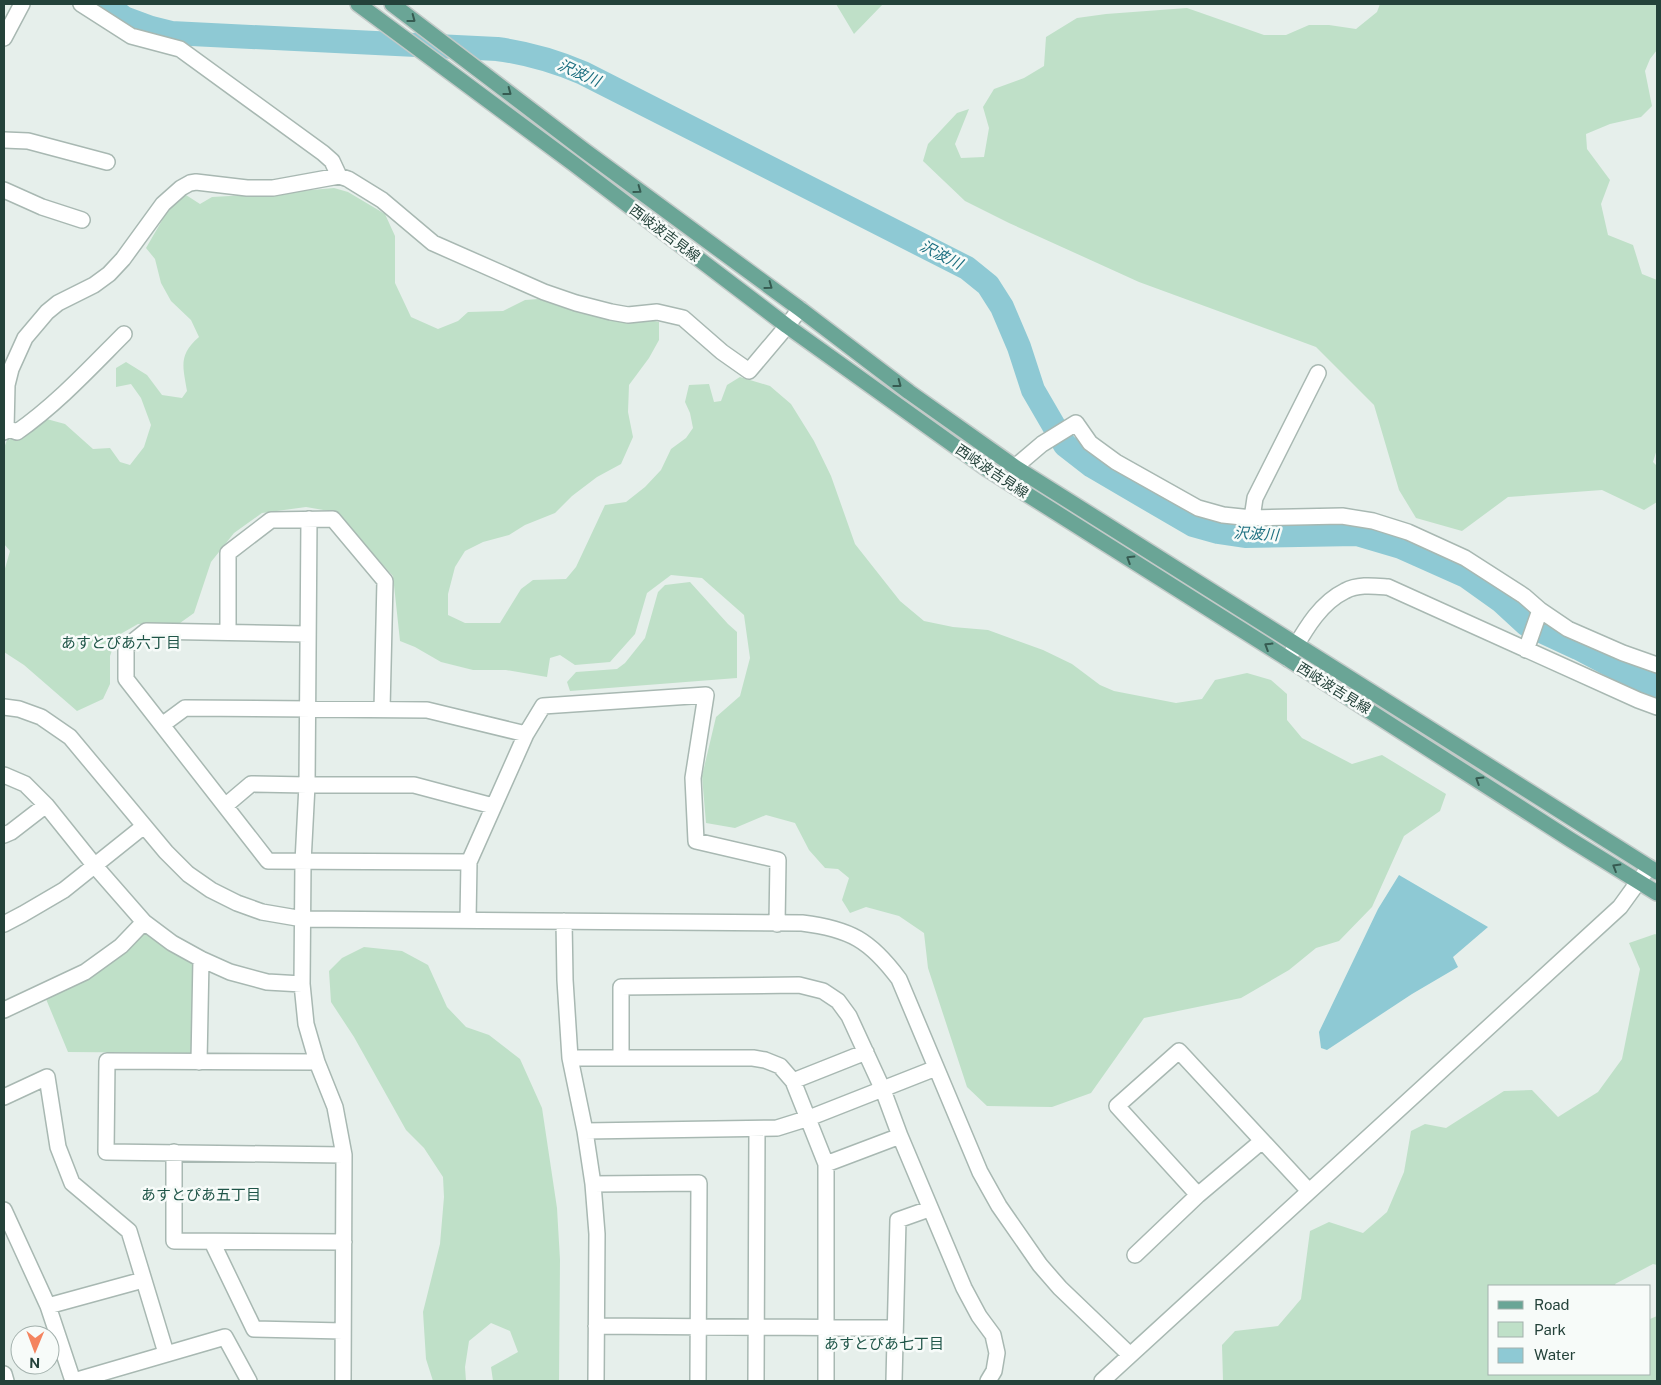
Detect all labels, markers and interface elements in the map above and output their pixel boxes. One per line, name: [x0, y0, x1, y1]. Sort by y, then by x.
one-way arrow: [407, 13, 416, 22]
water label: 沢波川: [555, 56, 605, 90]
one-way arrow: [502, 86, 512, 95]
one-way arrow: [632, 184, 641, 192]
street label: 西岐波吉見線: [627, 201, 703, 265]
water label: 沢波川: [917, 237, 967, 273]
one-way arrow: [763, 280, 773, 289]
one-way arrow: [892, 378, 902, 387]
street label: 西岐波吉見線: [953, 441, 1031, 501]
water label: 沢波川: [1233, 524, 1281, 543]
one-way arrow: [1127, 556, 1136, 565]
district label: あすとぴあ六丁目: [61, 634, 181, 651]
one-way arrow: [1264, 643, 1273, 652]
street label: 西岐波吉見線: [1294, 659, 1374, 717]
one-way arrow: [1475, 777, 1484, 786]
one-way arrow: [1612, 864, 1621, 874]
district label: あすとぴあ五丁目: [141, 1186, 261, 1203]
legend: [1488, 1285, 1651, 1375]
text: Road: [1534, 1296, 1570, 1313]
text: Park: [1534, 1321, 1566, 1338]
north arrow: [10, 1325, 60, 1375]
district label: あすとぴあ七丁目: [824, 1335, 944, 1352]
text: Water: [1534, 1346, 1576, 1363]
text: N: [29, 1355, 40, 1371]

